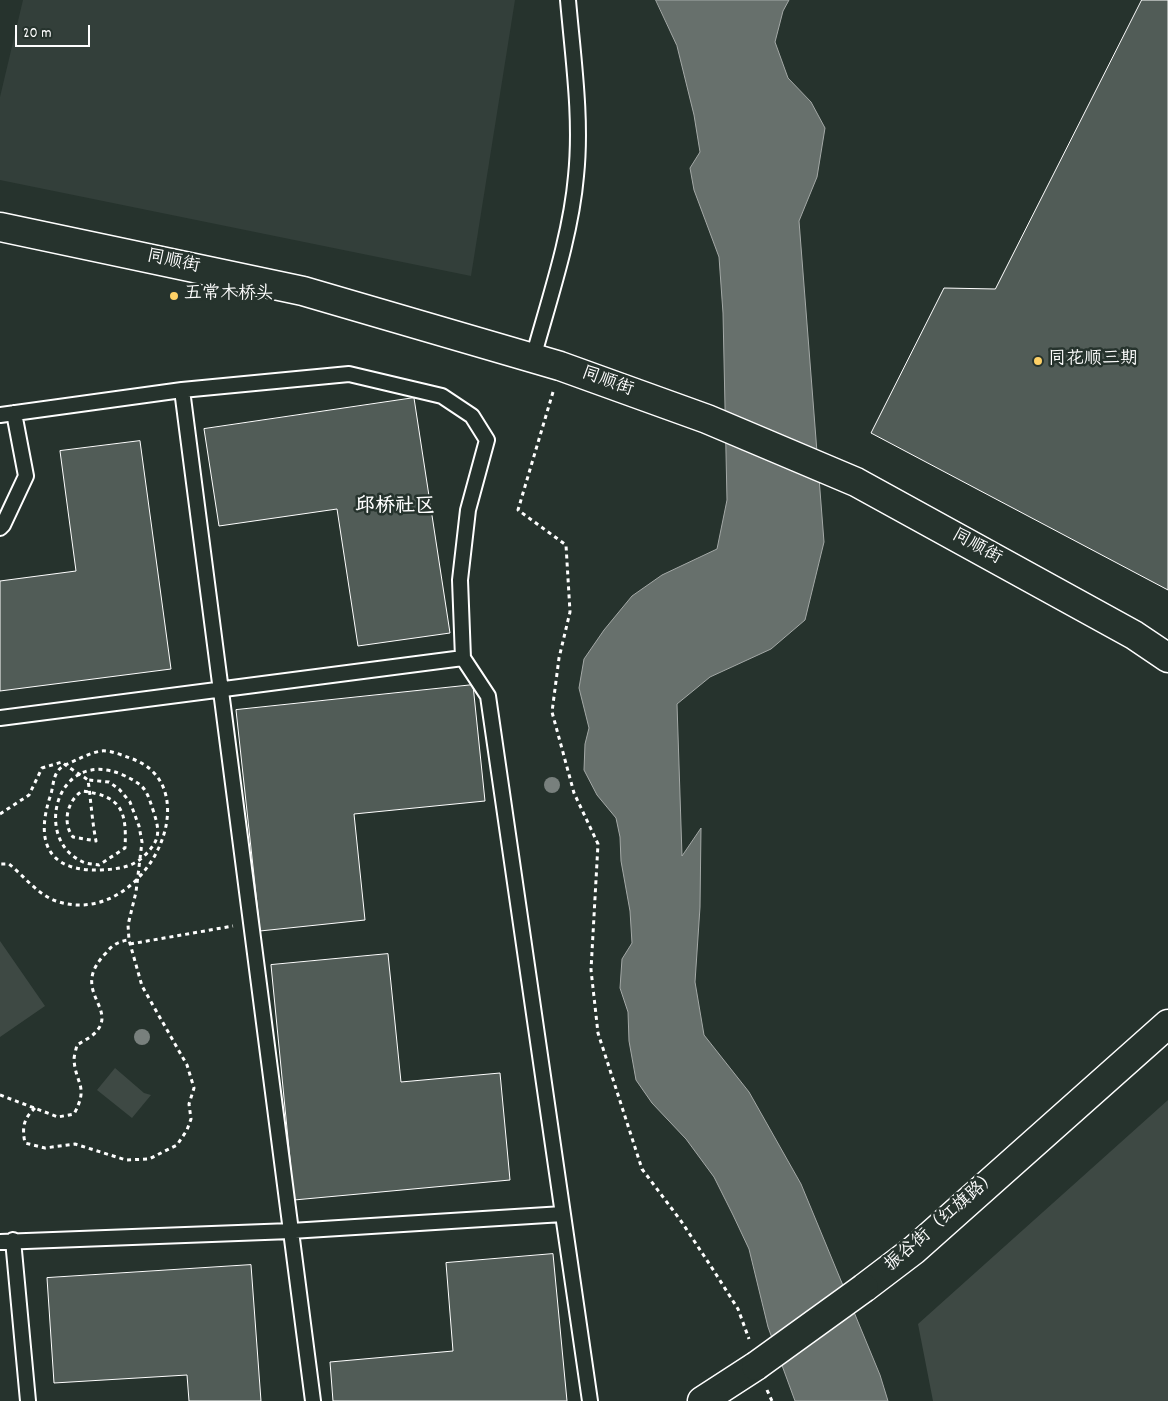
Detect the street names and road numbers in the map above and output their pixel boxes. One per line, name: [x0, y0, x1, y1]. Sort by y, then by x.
street label: 同顺街: [144, 247, 202, 279]
street label: 同顺街: [578, 364, 636, 402]
street label: 同顺街: [947, 525, 1005, 571]
street label: 振谷街（红旗路）: [882, 1167, 1004, 1277]

